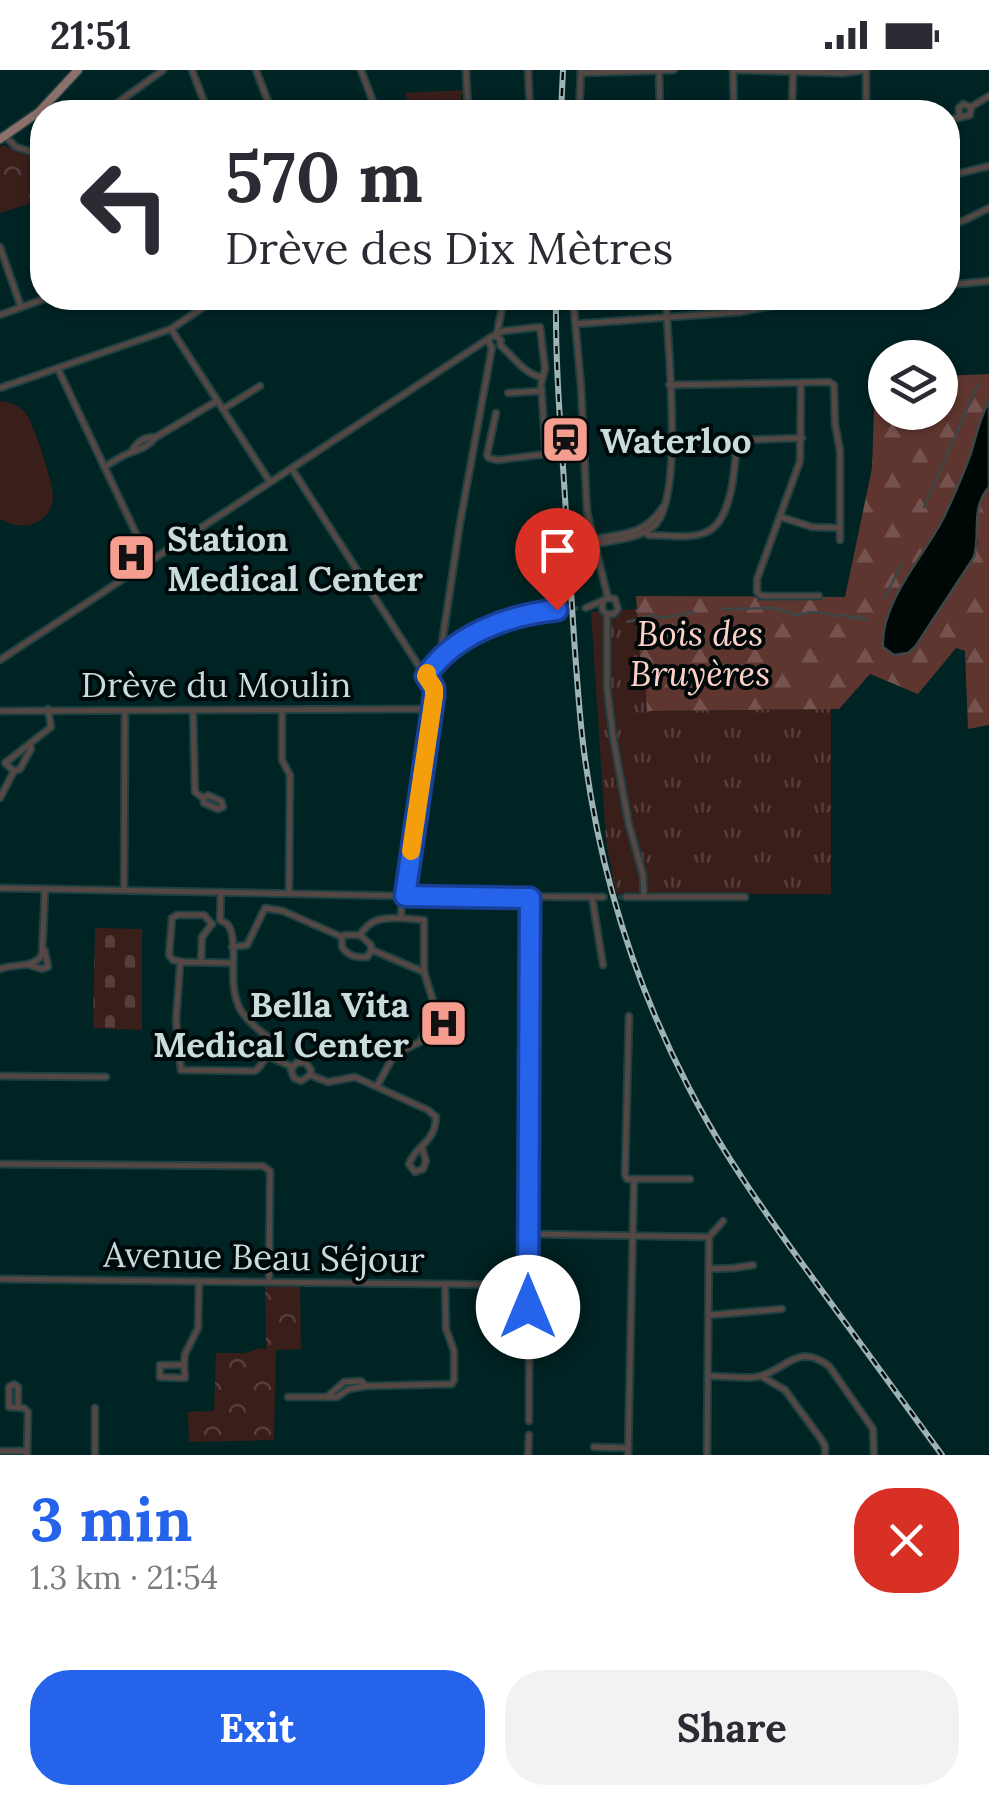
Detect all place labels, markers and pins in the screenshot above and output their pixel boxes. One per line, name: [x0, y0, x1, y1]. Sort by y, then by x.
station icon: Waterloo: [539, 414, 591, 466]
place label: Waterloo: [600, 418, 752, 463]
pin: [515, 508, 600, 611]
place label: Station Medical Center: [167, 516, 423, 601]
hospital icon: Station Medical Center: [106, 532, 158, 584]
place label: Bella Vita Medical Center: [153, 982, 409, 1067]
hospital icon: Bella Vita Medical Center: [418, 998, 470, 1050]

